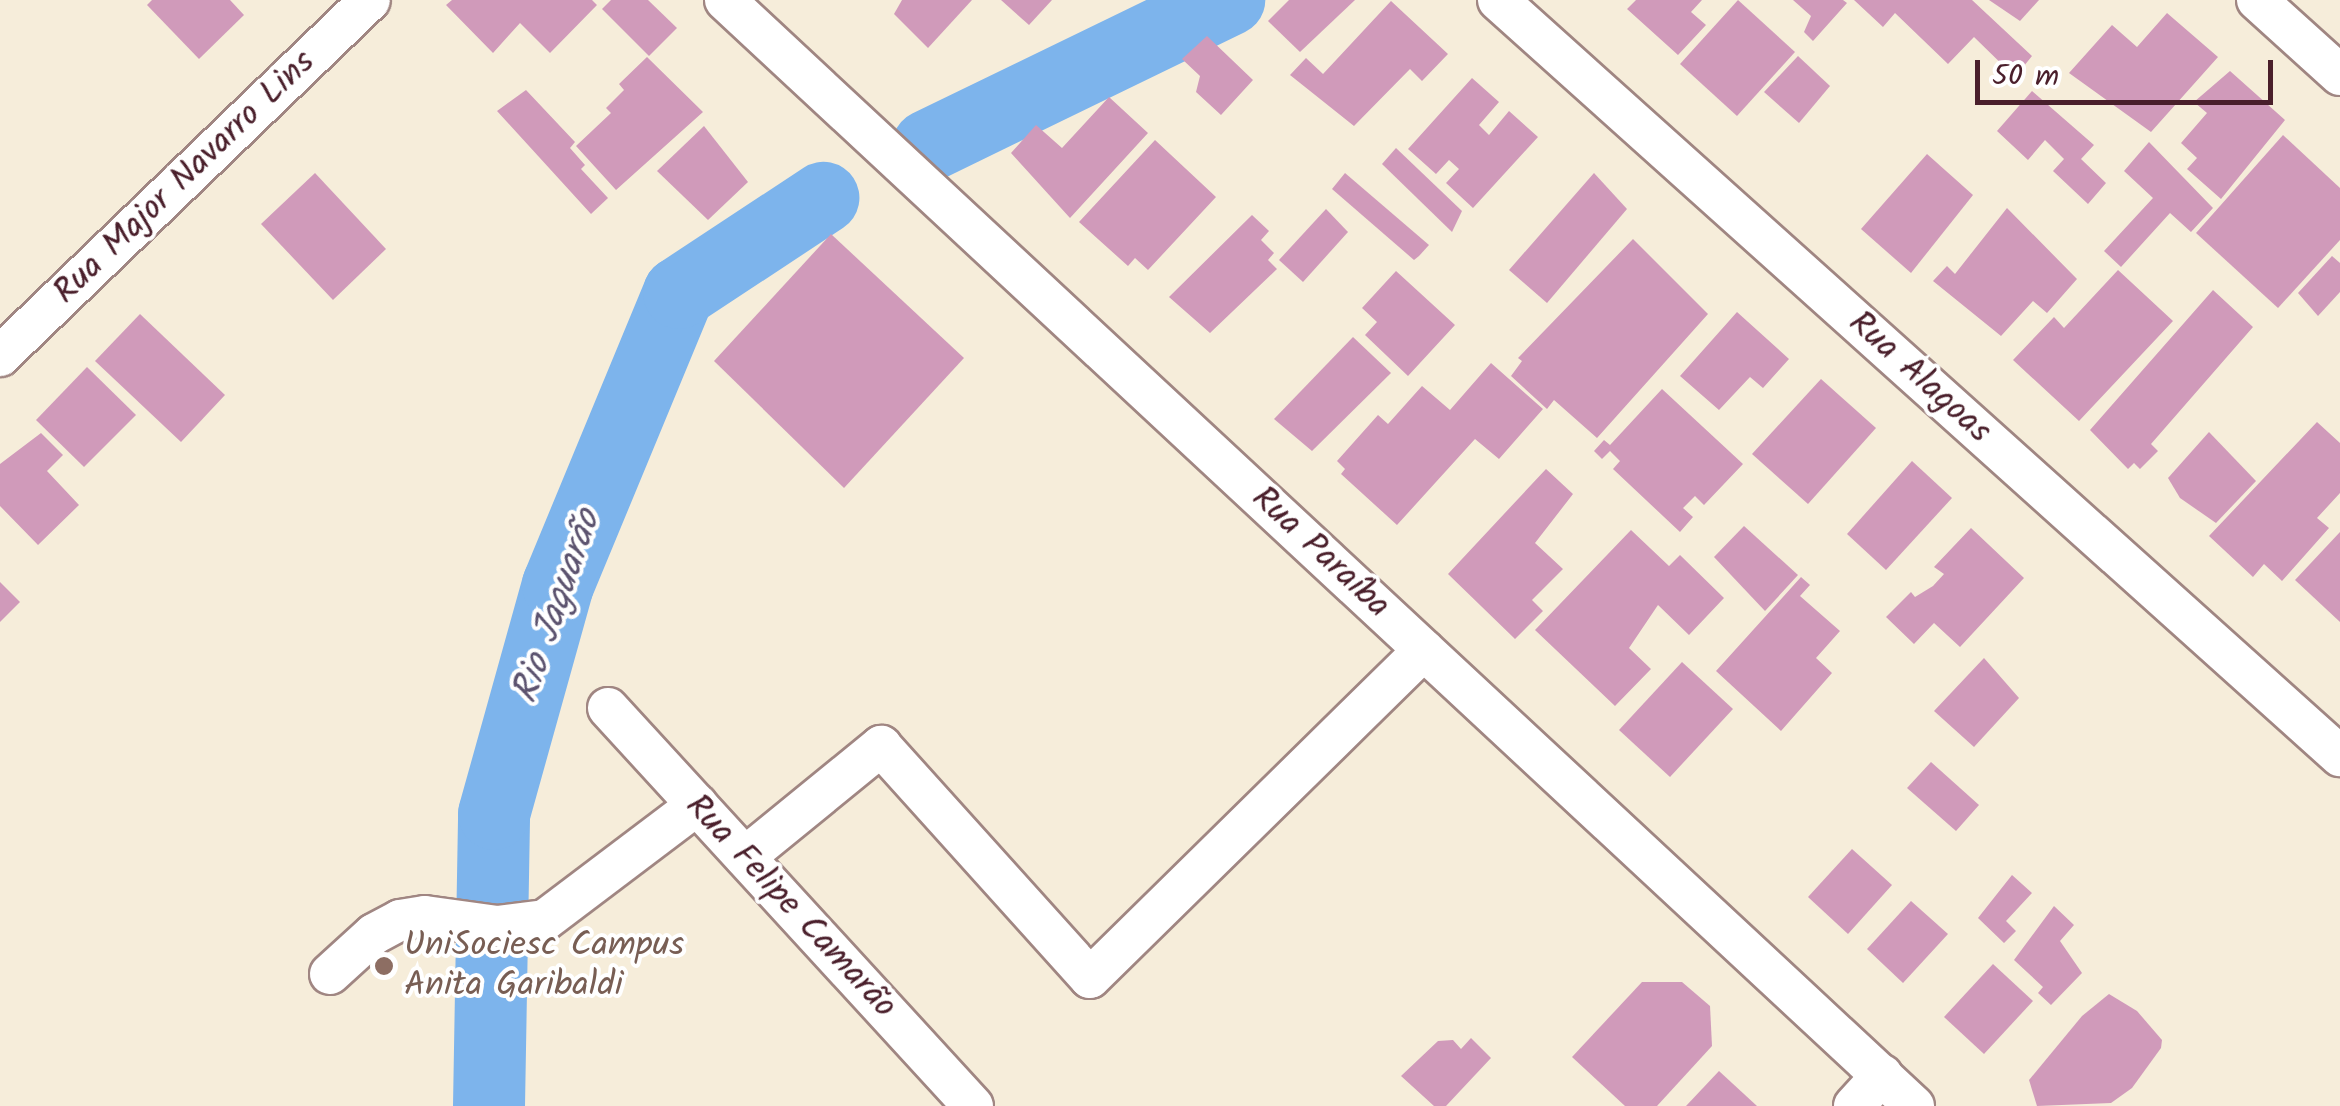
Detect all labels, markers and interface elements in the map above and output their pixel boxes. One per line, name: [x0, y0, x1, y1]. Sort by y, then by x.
scale bar: [1980, 40, 2278, 102]
street label: Rua Major Navarro Lins: [45, 42, 325, 314]
text: 50 m: [1992, 53, 2059, 101]
street label: Rua Alagoas: [1839, 303, 1999, 453]
street label: Rua Paraíba: [1242, 478, 1398, 628]
water label: Rio Jaguarão: [504, 504, 612, 710]
street label: Rua Felipe Camarão: [675, 786, 905, 1028]
place label: UniSociesc Campus Anita Garibaldi: [404, 925, 684, 1007]
marker: UniSociesc Campus Anita Garibaldi: [373, 955, 395, 977]

